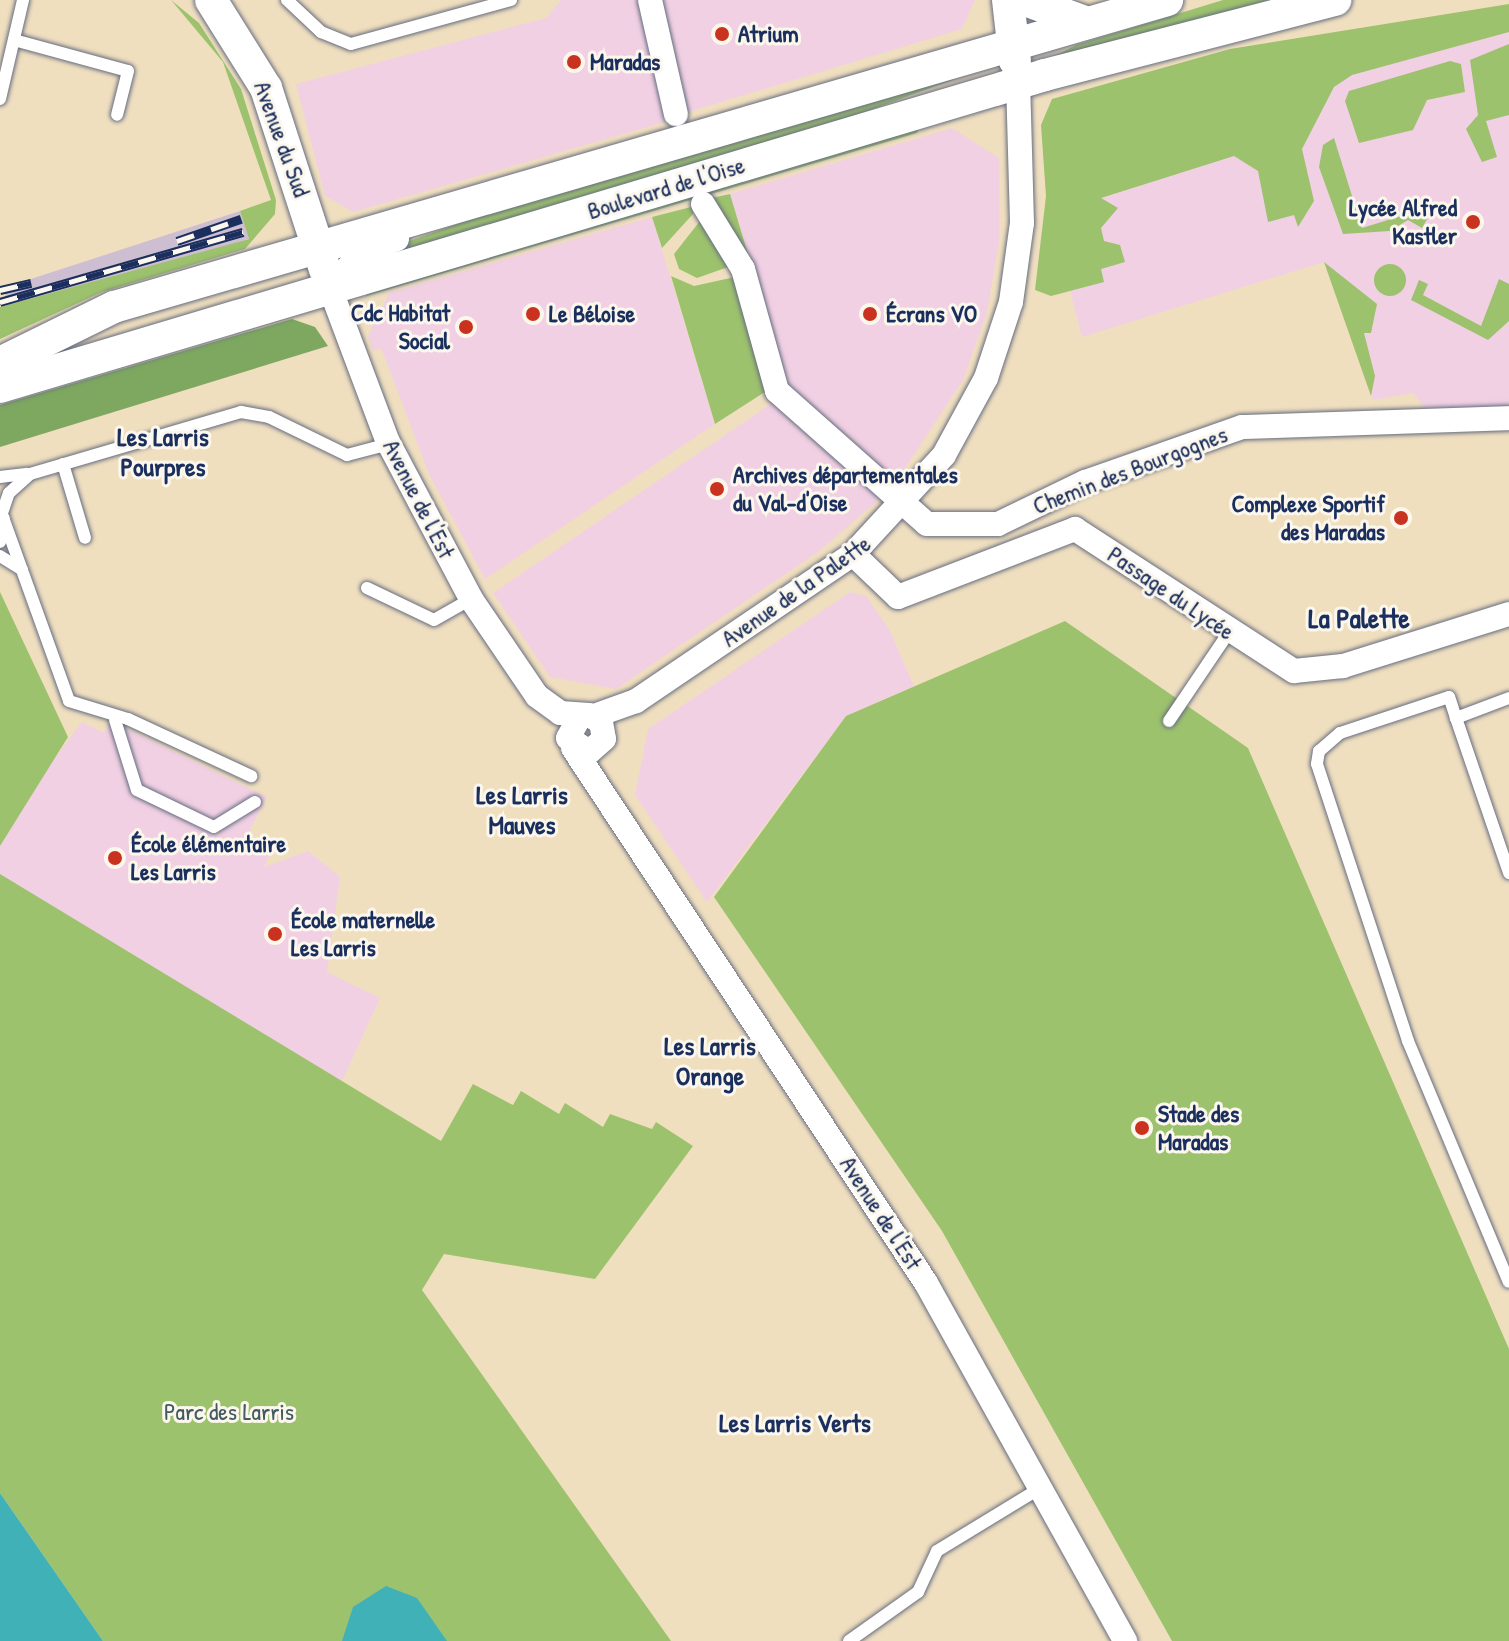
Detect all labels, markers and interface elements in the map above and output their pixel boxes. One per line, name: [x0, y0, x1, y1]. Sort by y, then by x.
place label: Atrium: [738, 20, 799, 48]
marker: Atrium: [713, 25, 731, 43]
place label: Maradas: [590, 48, 660, 76]
marker: Maradas: [565, 53, 583, 71]
street label: Avenue du Sud: [248, 77, 316, 201]
street label: Boulevard de l'Oise: [584, 150, 748, 226]
place label: Lycée Alfred Kastler: [1349, 194, 1457, 250]
marker: Lycée Alfred Kastler: [1464, 213, 1482, 231]
place label: Cdc Habitat Social: [351, 299, 450, 355]
place label: Le Béloise: [549, 300, 635, 328]
place label: Écrans VO: [886, 300, 977, 328]
marker: Le Béloise: [524, 305, 542, 323]
marker: Écrans VO: [861, 305, 879, 323]
marker: Cdc Habitat Social: [457, 318, 475, 336]
street label: Chemin des Bourgognes: [1029, 420, 1231, 520]
district label: Les Larris Pourpres: [117, 421, 209, 482]
street label: Avenue de l'Est: [377, 435, 461, 563]
place label: Archives départementales du Val-d'Oise: [733, 461, 958, 517]
marker: Archives départementales du Val-d'Oise: [708, 480, 726, 498]
place label: Complexe Sportif des Maradas: [1231, 490, 1385, 546]
marker: Complexe Sportif des Maradas: [1392, 509, 1410, 527]
street label: Avenue de la Palette: [716, 529, 876, 653]
street label: Passage du Lycée: [1102, 540, 1240, 646]
district label: La Palette: [1308, 601, 1410, 635]
district label: Les Larris Mauves: [476, 779, 568, 840]
place label: École élémentaire Les Larris: [131, 830, 286, 886]
marker: École élémentaire Les Larris: [106, 849, 124, 867]
place label: École maternelle Les Larris: [291, 906, 435, 962]
marker: École maternelle Les Larris: [266, 925, 284, 943]
district label: Les Larris Orange: [664, 1030, 756, 1092]
place label: Stade des Maradas: [1158, 1100, 1239, 1156]
marker: Stade des Maradas: [1133, 1119, 1151, 1137]
street label: Avenue de l'Est: [834, 1151, 928, 1275]
park label: Parc des Larris: [164, 1398, 294, 1426]
district label: Les Larris Verts: [719, 1407, 871, 1439]

